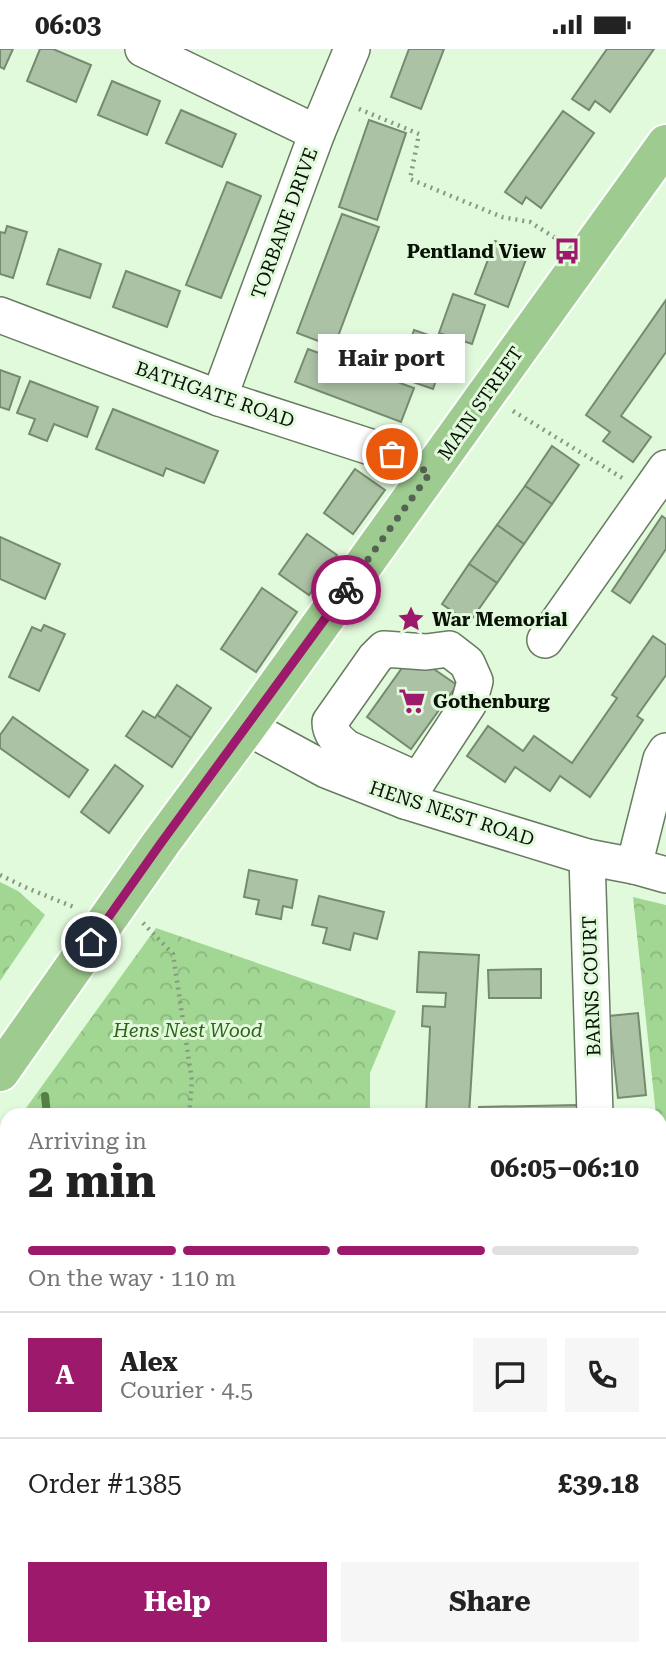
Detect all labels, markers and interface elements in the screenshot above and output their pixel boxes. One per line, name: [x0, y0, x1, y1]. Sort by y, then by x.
text: 06:03: [35, 10, 101, 40]
street label: TORBANE DRIVE: [246, 144, 322, 302]
bus stop icon: Pentland View: [552, 236, 582, 266]
place label: Pentland View: [407, 240, 547, 263]
callout: Hair port: [318, 335, 466, 384]
street label: MAIN STREET: [433, 342, 528, 464]
text: Hair port: [338, 345, 445, 372]
street label: BATHGATE ROAD: [132, 356, 297, 432]
pin: [362, 424, 422, 484]
icon: bag: [373, 435, 411, 473]
courier: [311, 555, 381, 625]
icon: bike: [327, 571, 365, 609]
place icon: War Memorial: [396, 604, 426, 634]
place label: War Memorial: [432, 608, 567, 631]
supermarket icon: Gothenburg: [397, 686, 427, 716]
place label: Gothenburg: [433, 690, 550, 713]
street label: HENS NEST ROAD: [366, 776, 537, 851]
pin: [61, 912, 121, 972]
street label: BARNS COURT: [578, 915, 605, 1057]
icon: home: [72, 923, 110, 961]
park label: Hens Nest Wood: [112, 1019, 263, 1042]
text: Arriving in: [28, 1128, 147, 1155]
text: 06:05–06:10: [490, 1153, 639, 1183]
text: 2 min: [28, 1154, 156, 1208]
text: On the way · 110 m: [28, 1265, 236, 1292]
button: chat: [473, 1338, 547, 1412]
button: phone: [565, 1338, 639, 1412]
text: Alex: [120, 1347, 178, 1377]
text: A: [56, 1360, 74, 1390]
text: Courier · 4.5: [120, 1377, 253, 1404]
text: Order #1385: [28, 1469, 182, 1499]
text: £39.18: [558, 1469, 639, 1499]
button: Help: [28, 1562, 327, 1642]
button: Share: [341, 1562, 639, 1642]

